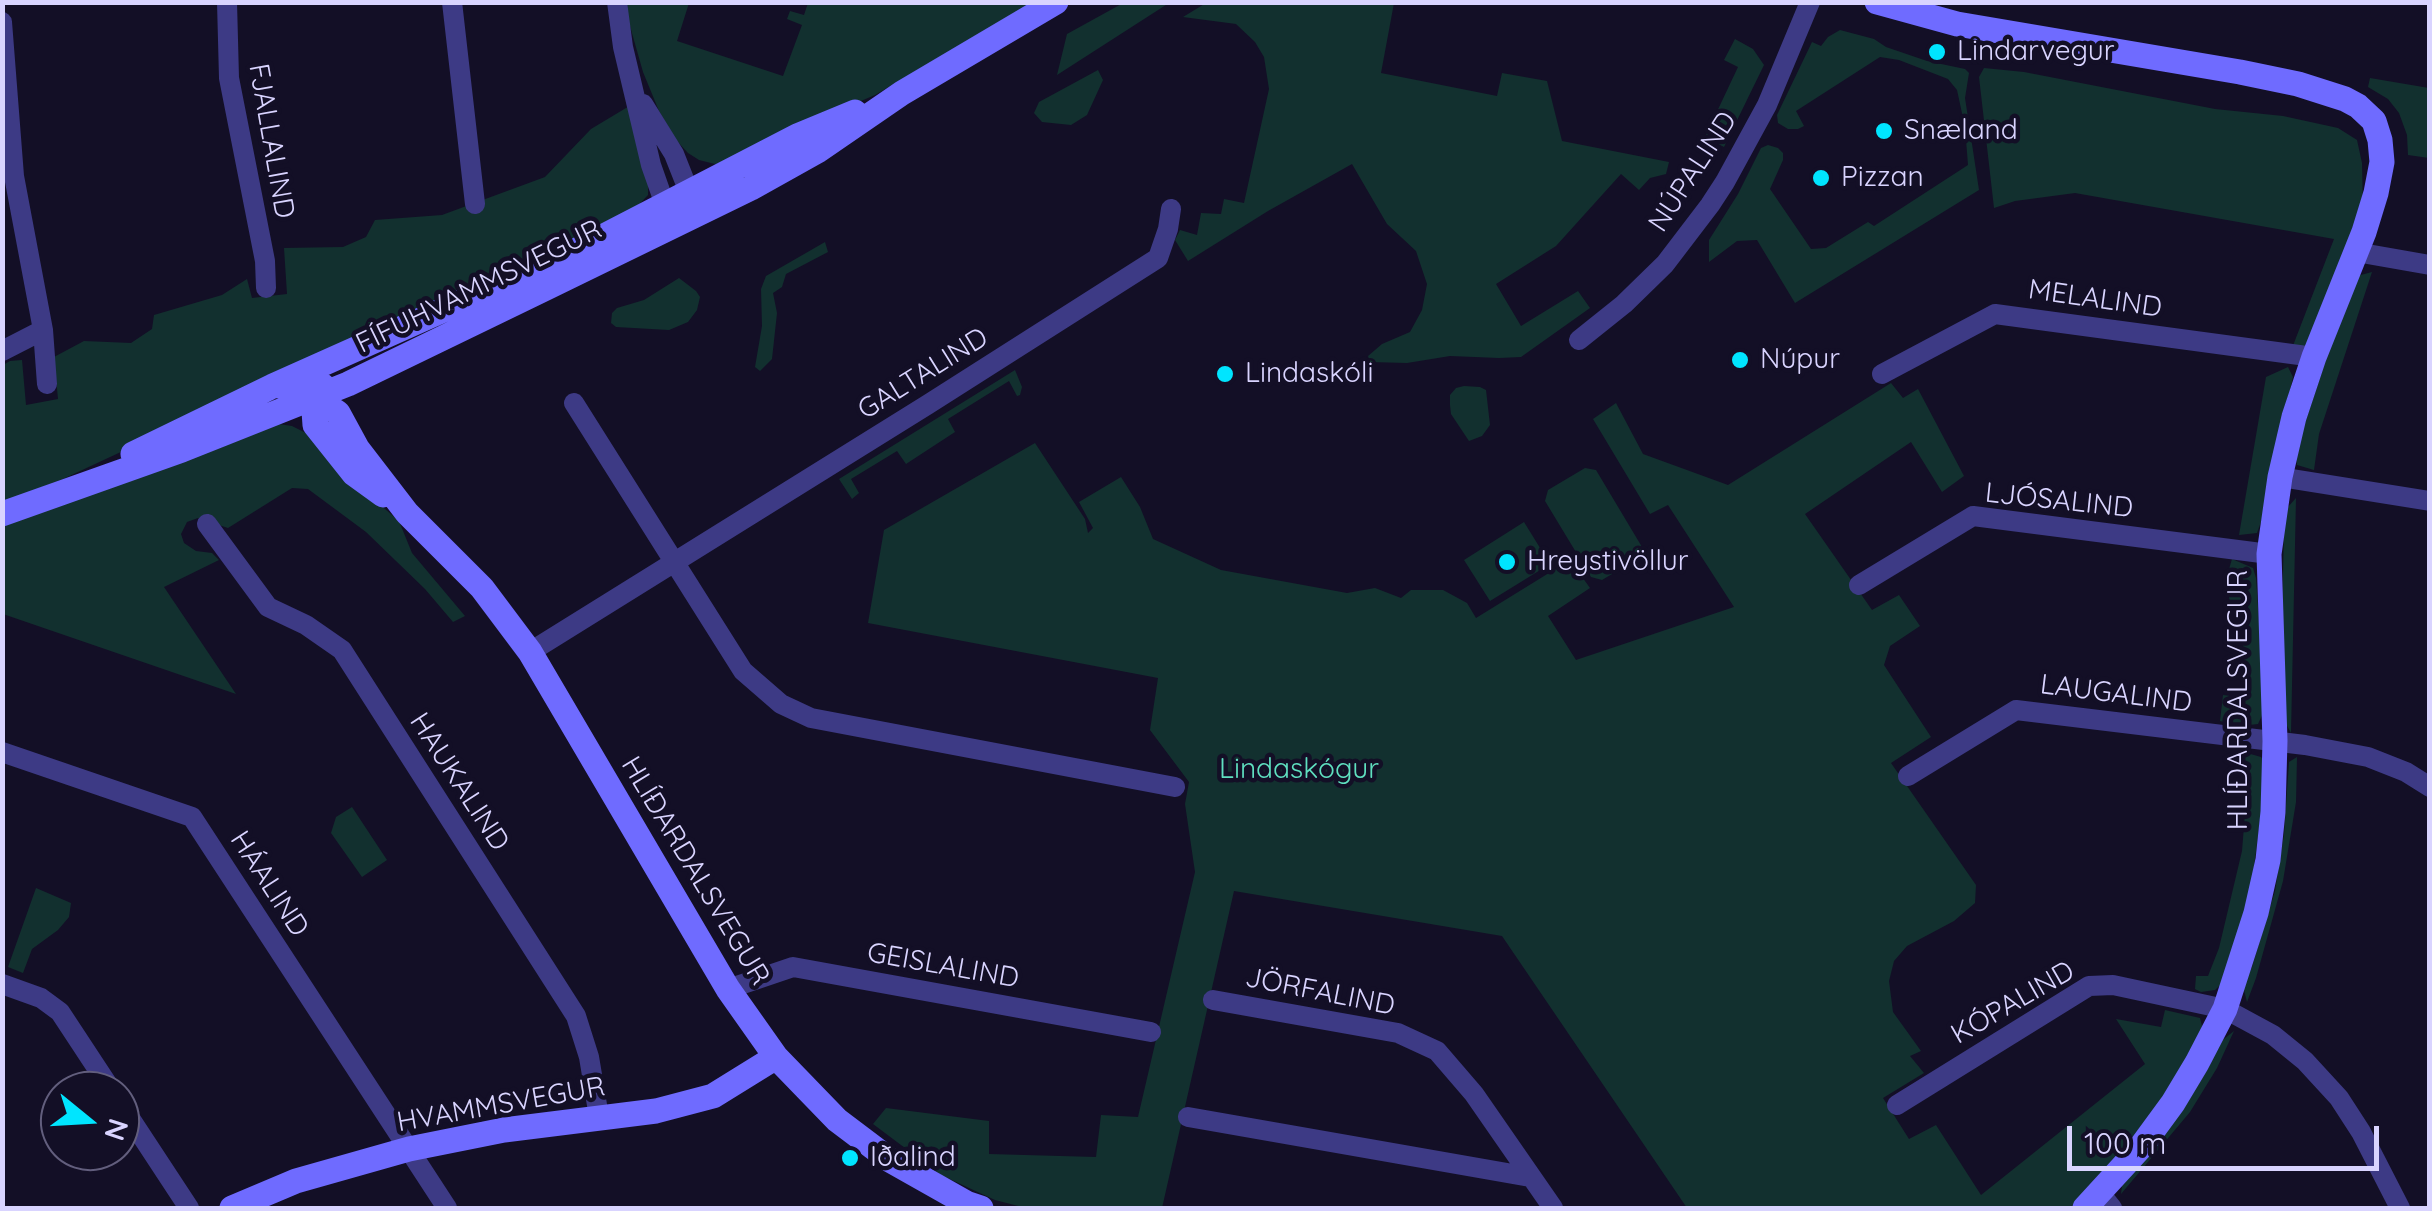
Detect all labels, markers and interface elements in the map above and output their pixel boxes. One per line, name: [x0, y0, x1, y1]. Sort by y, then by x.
place label: Lindarvegur: [1957, 35, 2114, 69]
marker: Lindarvegur: [1926, 41, 1948, 63]
street label: FJALLALIND: [241, 61, 301, 221]
street label: NÚPALIND: [1642, 106, 1744, 238]
place label: Snæland: [1904, 114, 2018, 148]
marker: Snæland: [1873, 120, 1895, 142]
place label: Pizzan: [1841, 161, 1924, 195]
marker: Pizzan: [1810, 167, 1832, 189]
street label: FÍFUHVAMMSVEGUR: [351, 213, 607, 361]
street label: MELALIND: [2026, 273, 2164, 325]
street label: GALTALIND: [852, 321, 994, 427]
place label: Núpur: [1760, 343, 1840, 377]
marker: Núpur: [1729, 349, 1751, 371]
place label: Lindaskóli: [1245, 357, 1373, 391]
marker: Lindaskóli: [1214, 363, 1236, 385]
street label: LJÓSALIND: [1983, 477, 2135, 525]
place label: Hreystivöllur: [1527, 545, 1688, 579]
marker: Hreystivöllur: [1496, 551, 1518, 573]
street label: HLÍÐARDALSVEGUR: [2222, 570, 2256, 830]
street label: LAUGALIND: [2038, 668, 2194, 720]
street label: HAUKALIND: [402, 707, 516, 857]
street label: HLÍÐARDALSVEGUR: [614, 751, 776, 991]
park label: Lindaskógur: [1219, 753, 1379, 787]
street label: HÁALIND: [223, 825, 315, 943]
street label: GEISLALIND: [864, 936, 1022, 996]
street label: KÓPALIND: [1946, 954, 2080, 1052]
street label: JÖRFALIND: [1242, 961, 1398, 1023]
street label: HVAMMSVEGUR: [394, 1070, 608, 1140]
north arrow: [40, 1071, 140, 1171]
scale bar: [2072, 1106, 2384, 1168]
text: N: [97, 1115, 137, 1145]
text: 100 m: [2084, 1124, 2166, 1162]
place label: Iðalind: [870, 1141, 956, 1175]
marker: Iðalind: [839, 1147, 861, 1169]

